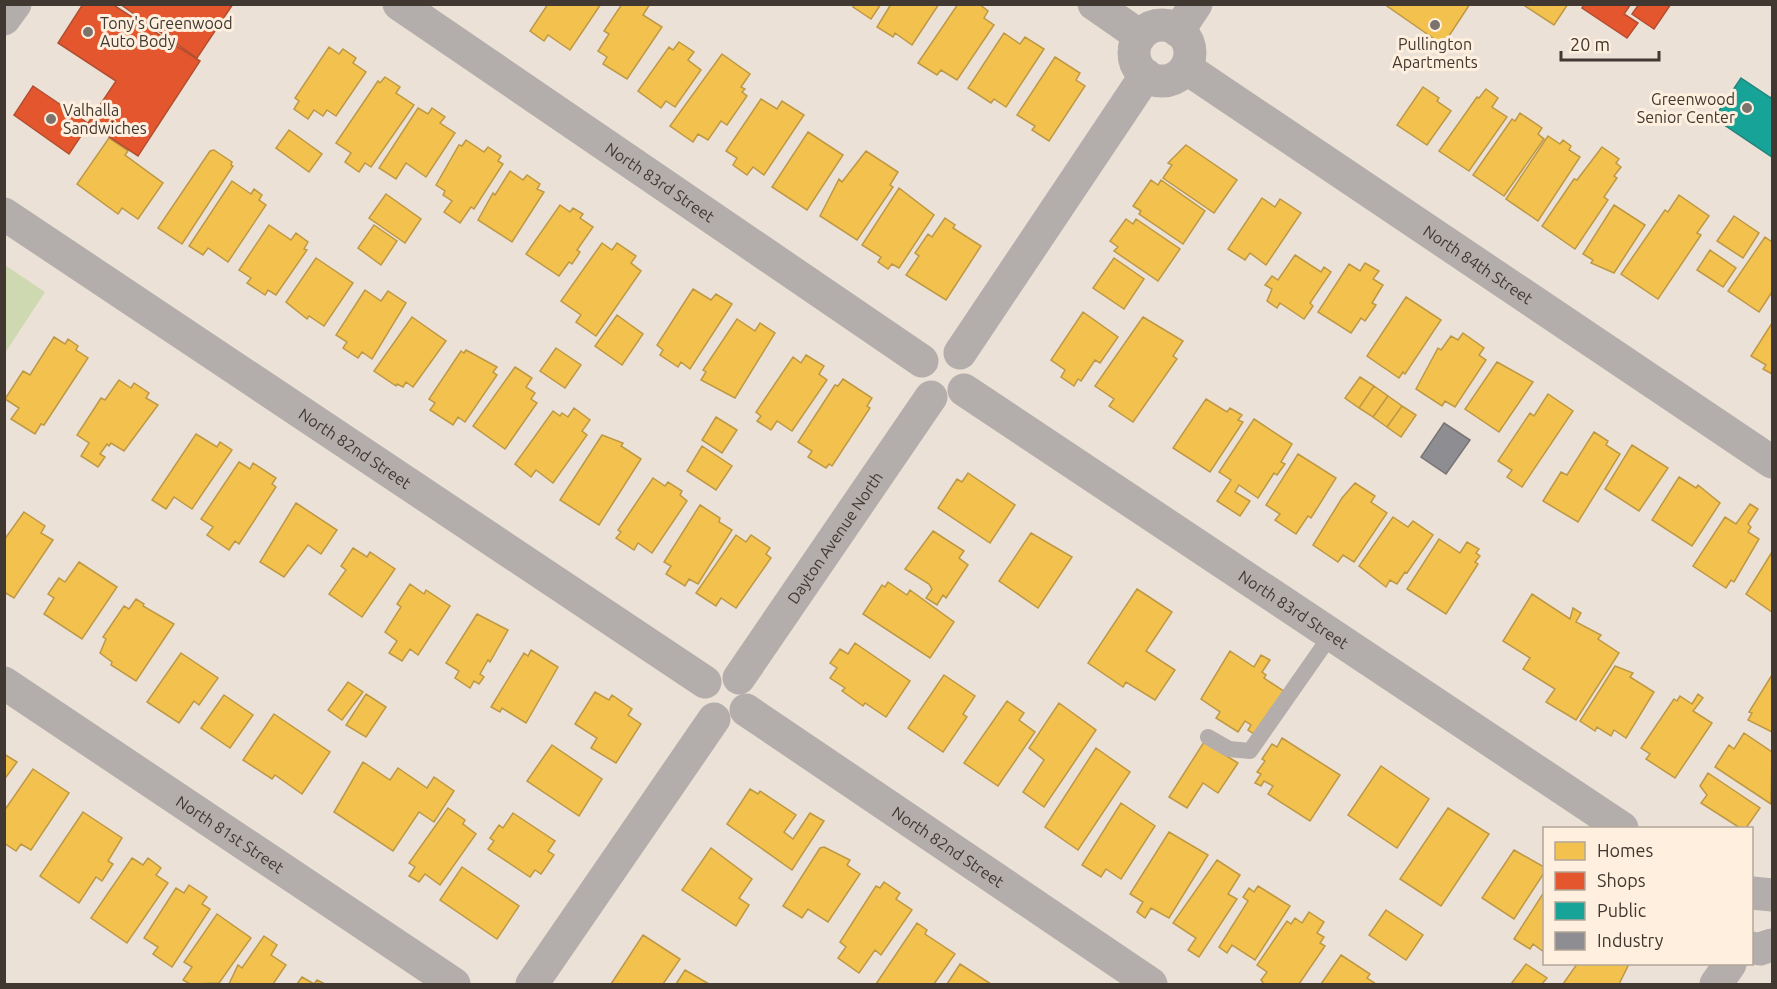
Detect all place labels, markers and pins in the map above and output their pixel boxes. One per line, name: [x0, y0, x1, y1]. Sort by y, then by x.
place label: Tony's Greenwood Auto Body: [100, 14, 233, 50]
marker: Pullington Apartments: [1428, 18, 1442, 32]
marker: Tony's Greenwood Auto Body: [81, 25, 95, 39]
place label: Pullington Apartments: [1392, 35, 1478, 71]
place label: Greenwood Senior Center: [1637, 90, 1735, 126]
place label: Valhalla Sandwiches: [63, 101, 147, 137]
marker: Greenwood Senior Center: [1740, 101, 1754, 115]
marker: Valhalla Sandwiches: [44, 112, 58, 126]

